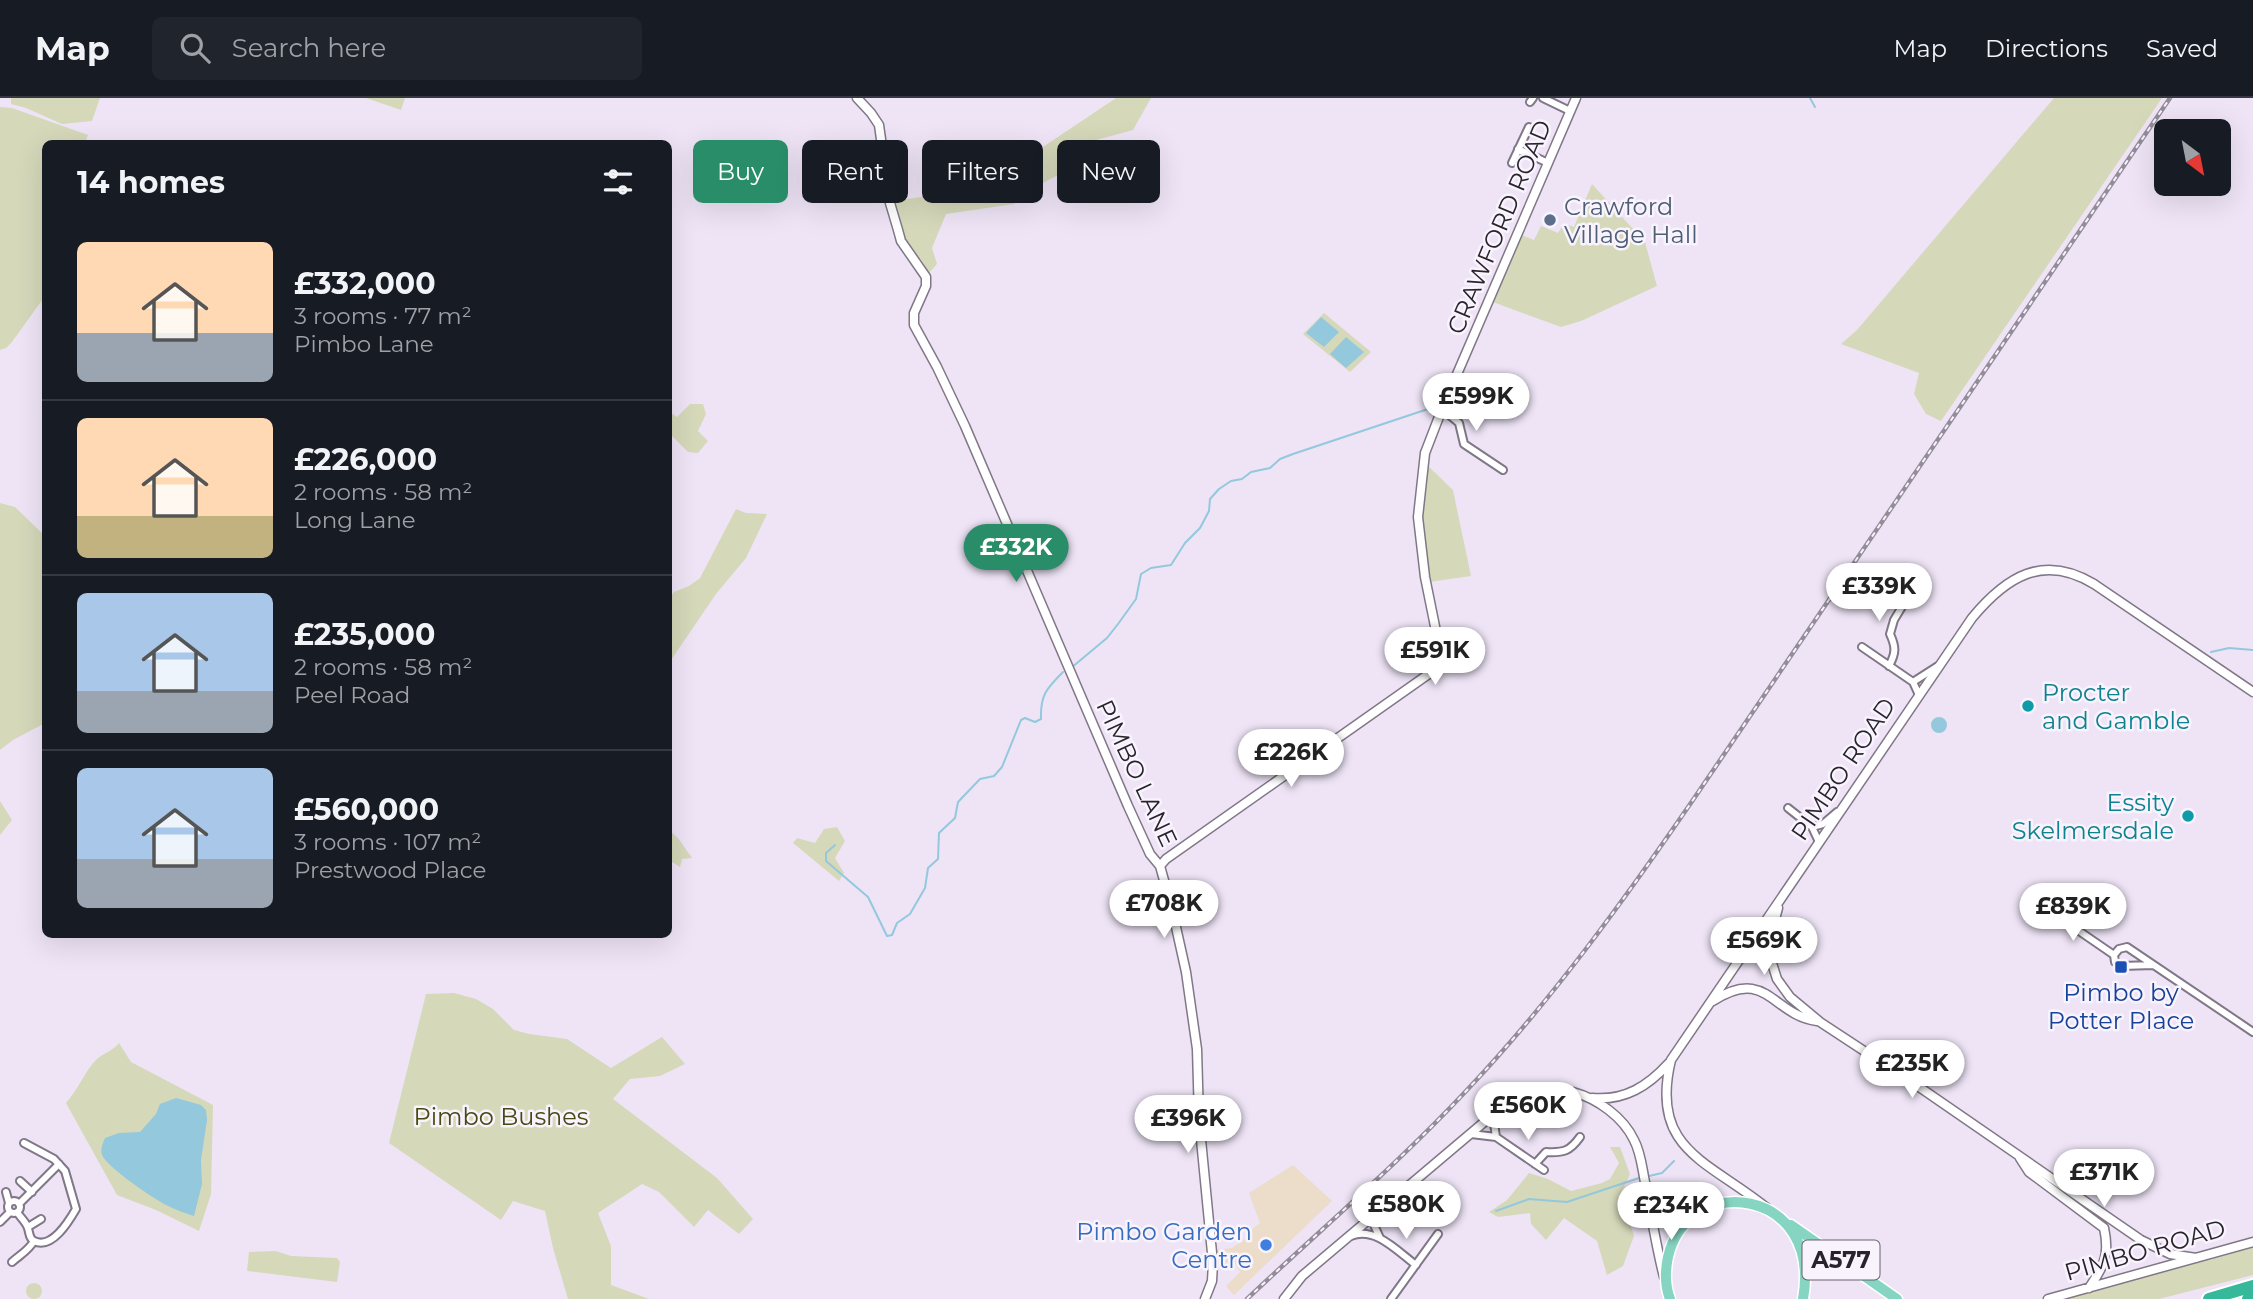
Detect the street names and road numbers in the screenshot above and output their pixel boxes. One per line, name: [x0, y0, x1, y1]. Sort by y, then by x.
street label: CRAWFORD ROAD: [1441, 116, 1557, 338]
street label: PIMBO ROAD: [1785, 692, 1901, 846]
street label: PIMBO LANE: [1090, 695, 1184, 851]
street label: PIMBO ROAD: [2061, 1213, 2229, 1287]
road number: A577: [1802, 1240, 1880, 1280]

